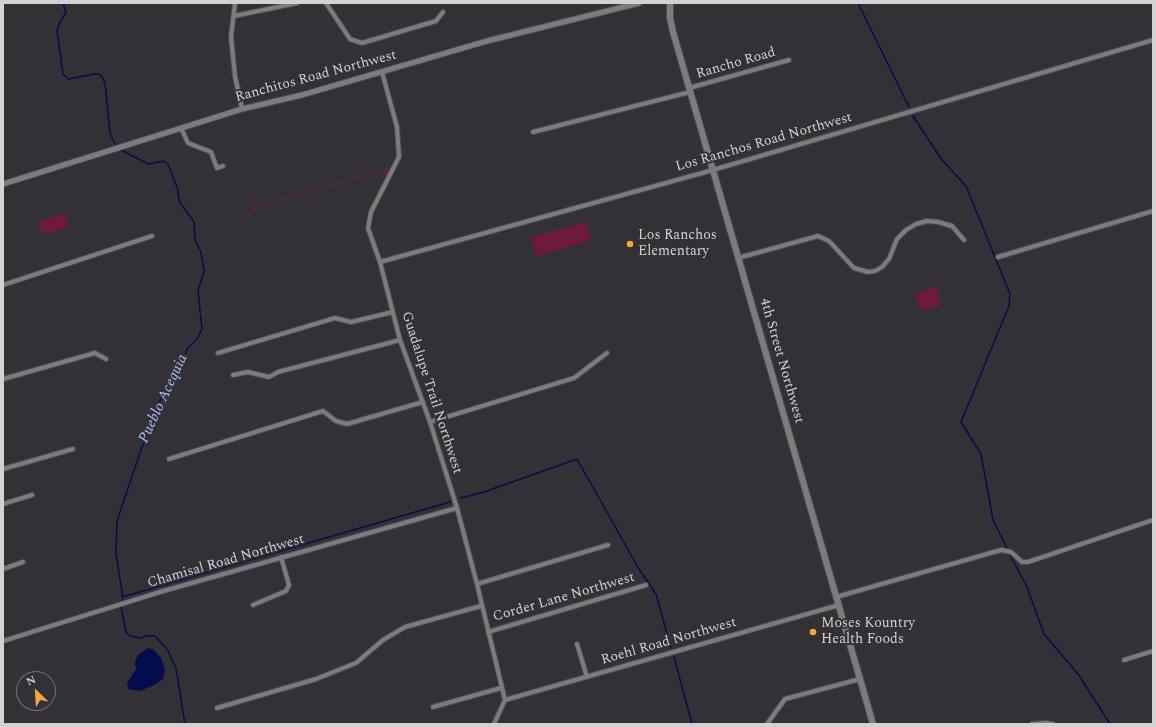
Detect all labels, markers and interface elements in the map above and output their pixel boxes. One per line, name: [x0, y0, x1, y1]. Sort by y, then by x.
street label: Rancho Road: [694, 45, 778, 83]
street label: Ranchitos Road Northwest: [234, 47, 398, 107]
street label: Los Ranchos Road Northwest: [674, 110, 854, 176]
place label: Los Ranchos Elementary: [638, 228, 717, 260]
marker: Los Ranchos Elementary: [625, 239, 635, 249]
street label: 4th Street Northwest: [755, 297, 807, 425]
street label: Guadalupe Trail Northwest: [397, 310, 465, 476]
water label: Pueblo Acequia: [136, 352, 192, 446]
street label: Chamisal Road Northwest: [146, 532, 306, 592]
street label: Corder Lane Northwest: [491, 570, 637, 626]
street label: Roehl Road Northwest: [599, 615, 739, 669]
place label: Moses Kountry Health Foods: [821, 616, 915, 648]
marker: Moses Kountry Health Foods: [808, 627, 818, 637]
north arrow: [16, 671, 56, 711]
text: N: [23, 671, 39, 690]

